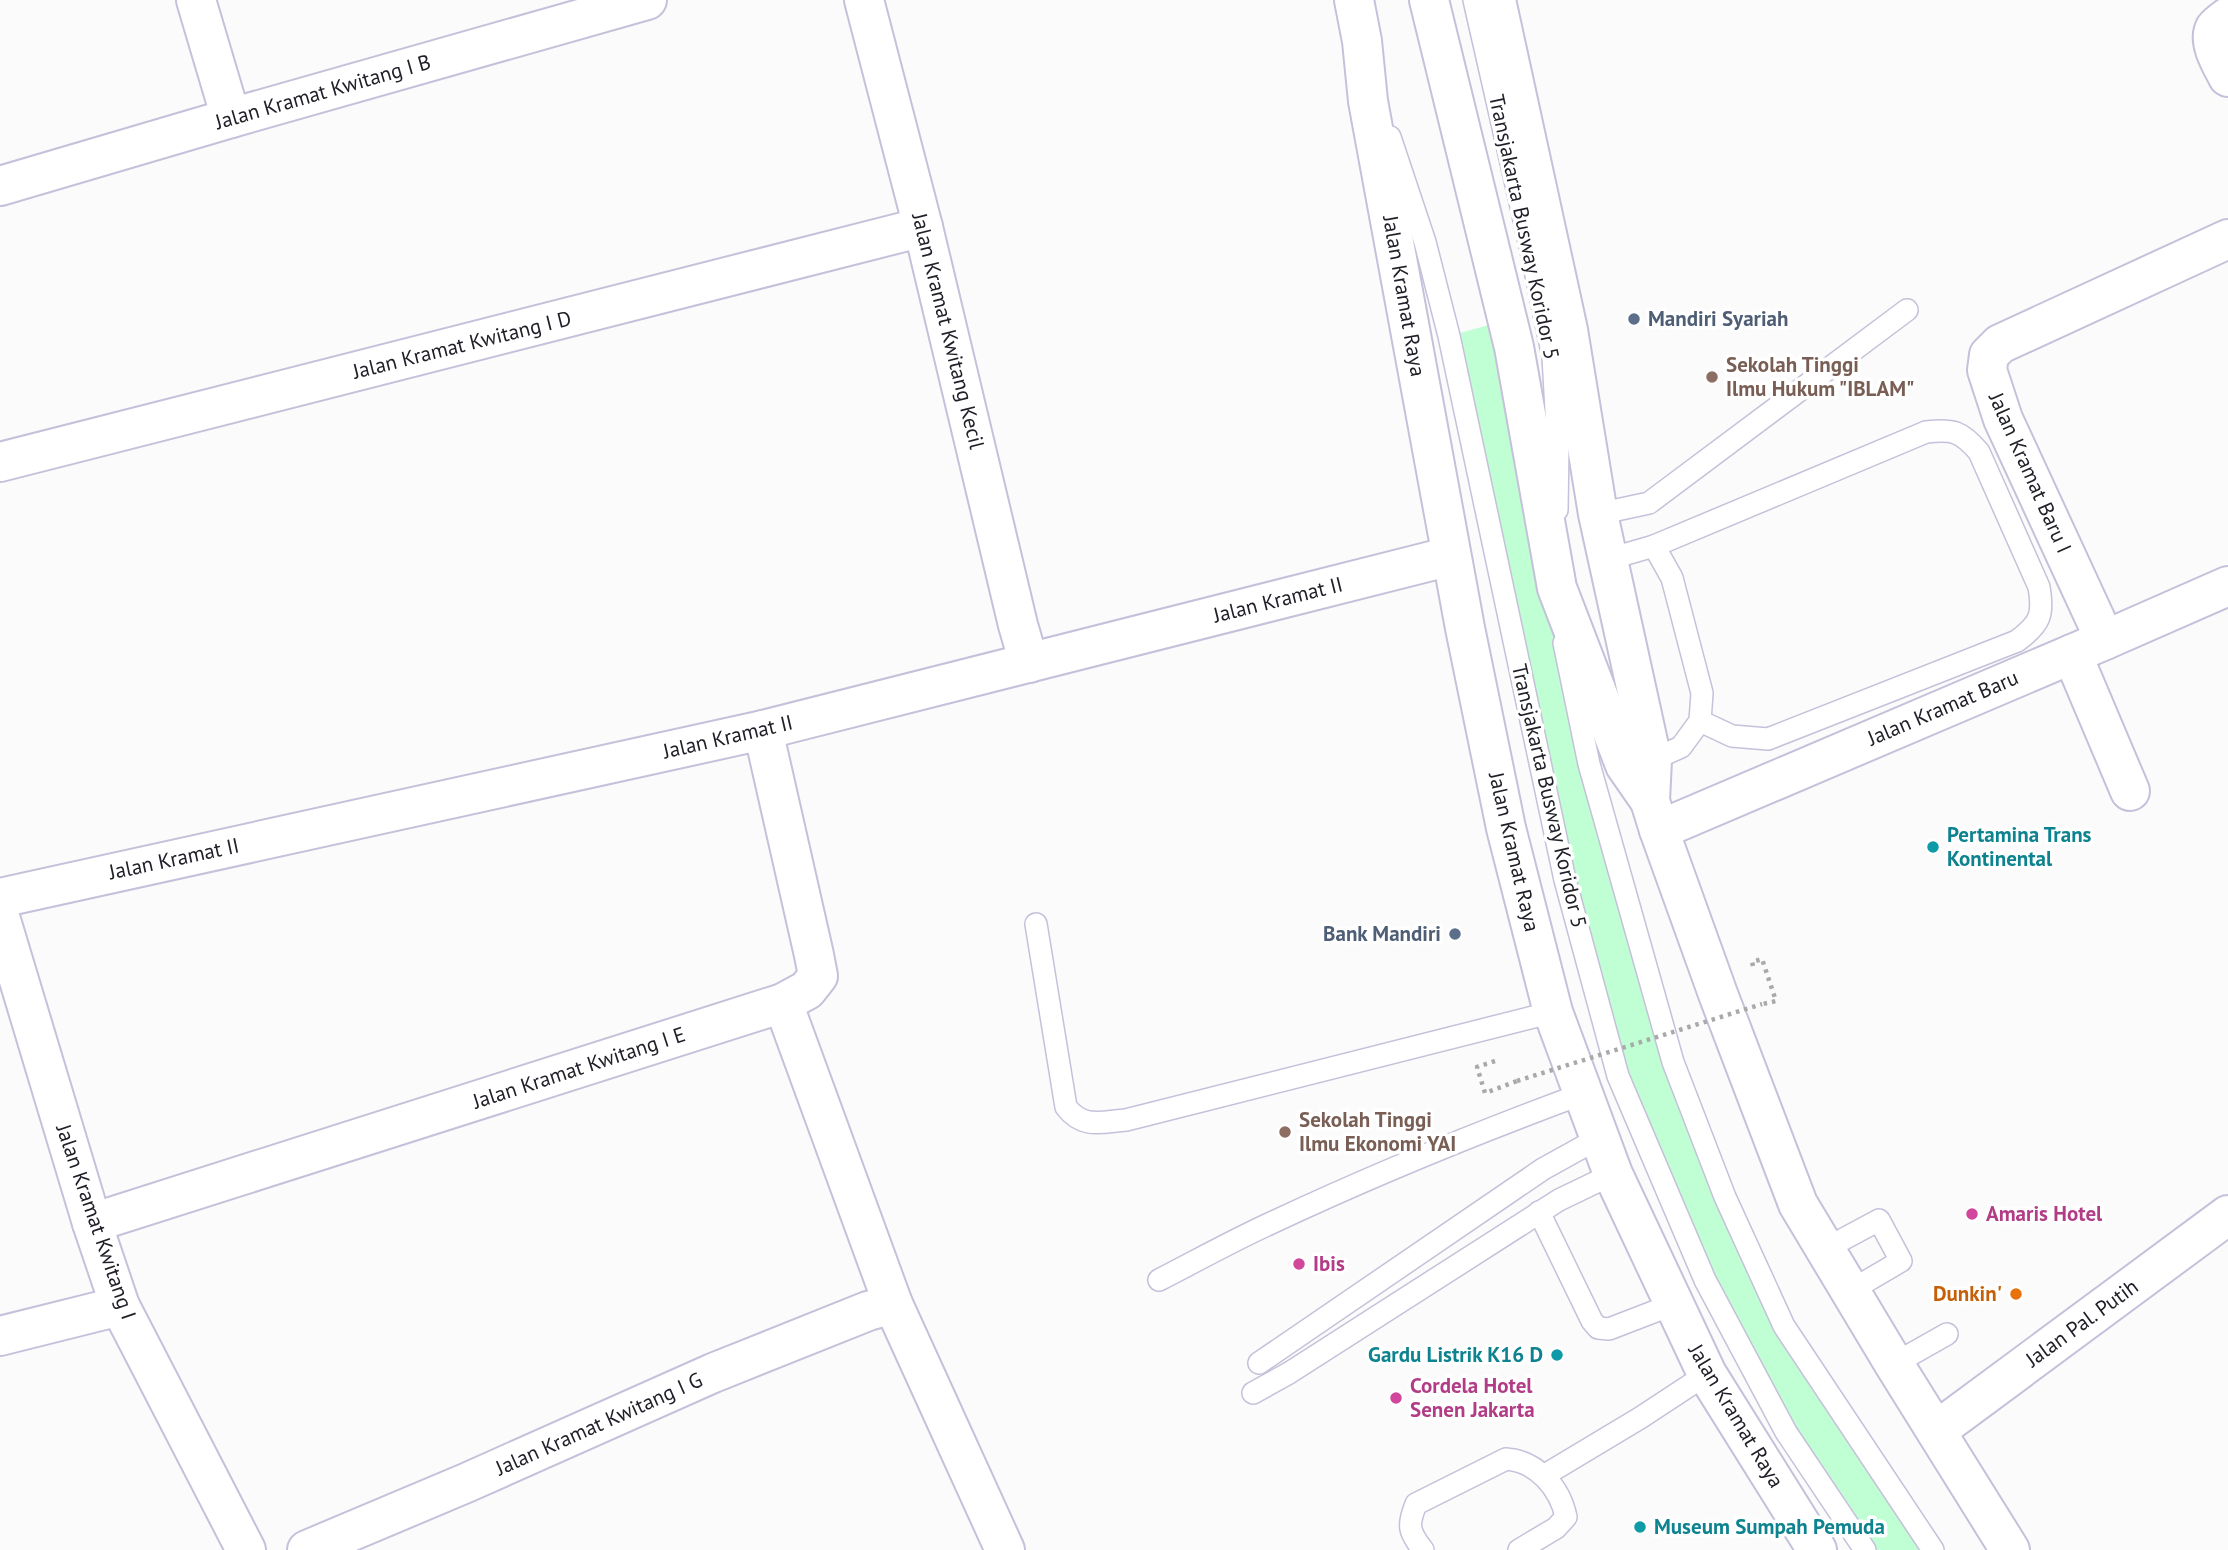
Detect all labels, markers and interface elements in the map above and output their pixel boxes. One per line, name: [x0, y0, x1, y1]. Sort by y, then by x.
street label: Jalan Kramat Kwitang I B: [211, 48, 434, 135]
street label: Transjakarta Busway Koridor 5: [1483, 92, 1566, 362]
street label: Jalan Kramat Kwitang Kecil: [906, 209, 991, 452]
street label: Jalan Kramat Raya: [1377, 212, 1432, 379]
street label: Jalan Kramat Kwitang I D: [349, 304, 574, 385]
place label: Mandiri Syariah: [1648, 305, 1788, 332]
marker: Mandiri Syariah: [1626, 311, 1642, 327]
place label: Sekolah Tinggi Ilmu Hukum "IBLAM": [1726, 351, 1915, 402]
marker: Sekolah Tinggi Ilmu Hukum "IBLAM": [1704, 369, 1720, 385]
street label: Jalan Kramat Baru I: [1983, 387, 2078, 557]
street label: Jalan Kramat II: [1209, 570, 1345, 629]
street label: Transjakarta Busway Koridor 5: [1506, 661, 1593, 931]
street label: Jalan Kramat Baru: [1862, 664, 2022, 752]
street label: Jalan Kramat II: [659, 708, 795, 765]
street label: Jalan Kramat Raya: [1483, 768, 1546, 934]
place label: Pertamina Trans Kontinental: [1947, 821, 2092, 872]
street label: Jalan Kramat II: [105, 832, 241, 886]
marker: Pertamina Trans Kontinental: [1925, 839, 1941, 855]
place label: Bank Mandiri: [1323, 920, 1441, 947]
marker: Bank Mandiri: [1447, 926, 1463, 942]
street label: Jalan Kramat Kwitang I E: [468, 1020, 688, 1115]
place label: Sekolah Tinggi Ilmu Ekonomi YAI: [1299, 1106, 1456, 1157]
street label: Jalan Kramat Kwitang I: [50, 1120, 143, 1323]
marker: Sekolah Tinggi Ilmu Ekonomi YAI: [1277, 1124, 1293, 1140]
place label: Amaris Hotel: [1986, 1200, 2103, 1227]
marker: Amaris Hotel: [1964, 1206, 1980, 1222]
place label: Ibis: [1313, 1250, 1345, 1277]
marker: Ibis: [1291, 1256, 1307, 1272]
street label: Jalan Pal. Putih: [2019, 1273, 2143, 1373]
place label: Dunkin': [1933, 1280, 2002, 1307]
marker: Dunkin': [2008, 1286, 2024, 1302]
street label: Jalan Kramat Raya: [1682, 1338, 1790, 1493]
place label: Gardu Listrik K16 D: [1368, 1341, 1543, 1368]
marker: Gardu Listrik K16 D: [1549, 1347, 1565, 1363]
street label: Jalan Kramat Kwitang I G: [490, 1366, 706, 1482]
place label: Cordela Hotel Senen Jakarta: [1410, 1372, 1535, 1423]
marker: Cordela Hotel Senen Jakarta: [1388, 1390, 1404, 1406]
place label: Museum Sumpah Pemuda: [1654, 1513, 1885, 1540]
marker: Museum Sumpah Pemuda: [1632, 1519, 1648, 1535]

